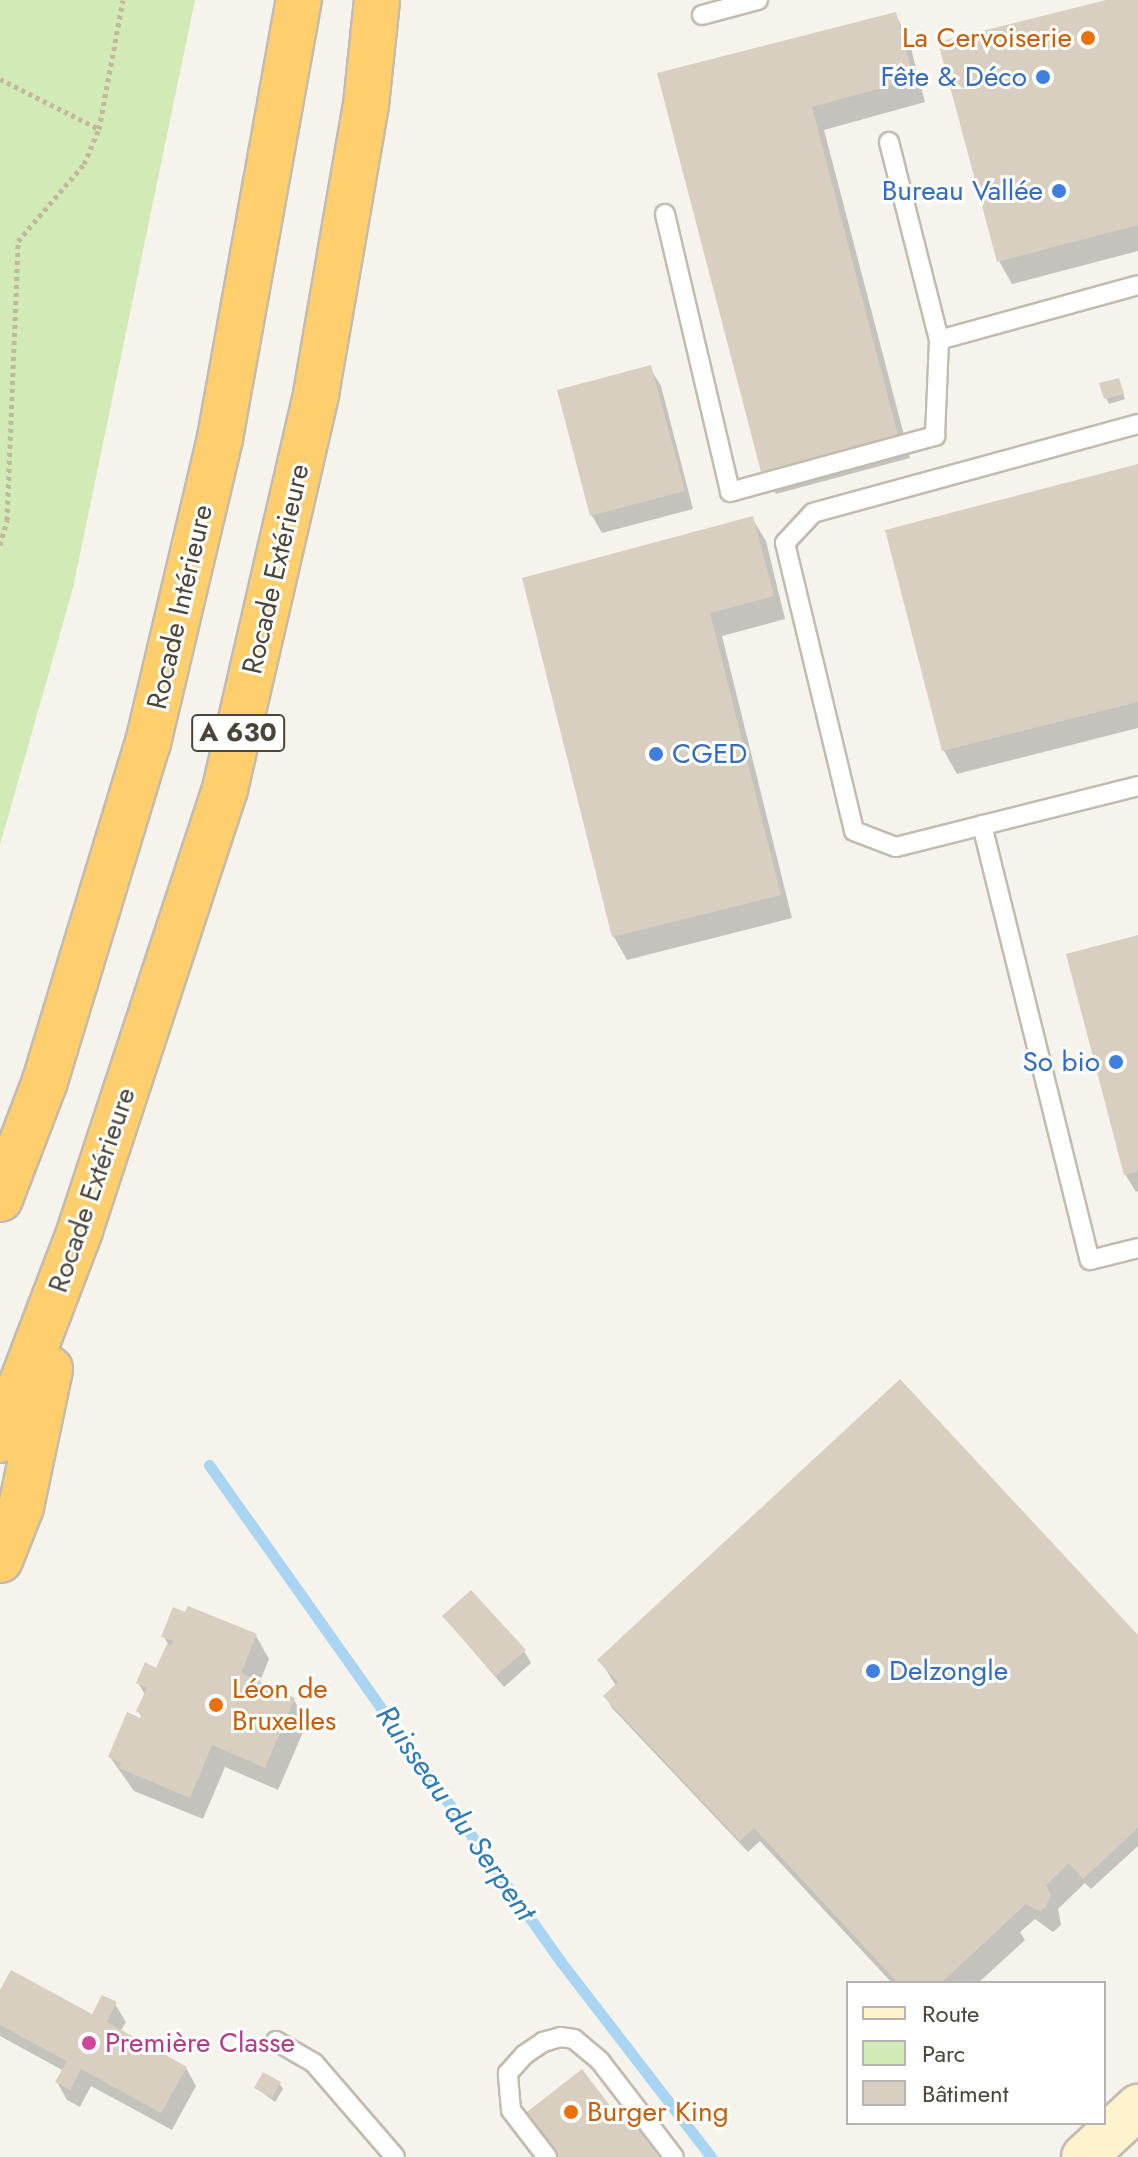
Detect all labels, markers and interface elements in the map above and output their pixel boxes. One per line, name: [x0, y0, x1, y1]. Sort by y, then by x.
place label: La Cervoiserie: [902, 21, 1072, 55]
marker: La Cervoiserie: [1079, 29, 1097, 47]
place label: Fête & Déco: [880, 60, 1027, 94]
marker: Fête & Déco: [1034, 68, 1052, 86]
place label: Bureau Vallée: [882, 174, 1043, 208]
marker: Bureau Vallée: [1050, 182, 1068, 200]
street label: Rocade Extérieure: [236, 461, 316, 677]
street label: Rocade Intérieure: [140, 501, 220, 713]
road number: A 630: [190, 711, 286, 755]
place label: CGED: [672, 737, 747, 771]
marker: CGED: [647, 745, 665, 763]
place label: So bio: [1022, 1045, 1100, 1079]
marker: So bio: [1107, 1053, 1125, 1071]
street label: Rocade Extérieure: [41, 1083, 143, 1297]
place label: Delzongle: [889, 1654, 1008, 1688]
marker: Delzongle: [864, 1662, 882, 1680]
place label: Léon de Bruxelles: [232, 1672, 336, 1738]
marker: Léon de Bruxelles: [207, 1696, 225, 1714]
water label: Ruisseau du Serpent: [368, 1699, 544, 1927]
legend: [846, 1981, 1106, 2125]
text: Route: [922, 1996, 979, 2031]
place label: Première Classe: [105, 2026, 295, 2060]
marker: Première Classe: [80, 2034, 98, 2052]
text: Parc: [922, 2036, 965, 2071]
text: Bâtiment: [922, 2076, 1008, 2111]
place label: Burger King: [587, 2095, 729, 2129]
marker: Burger King: [562, 2103, 580, 2121]

